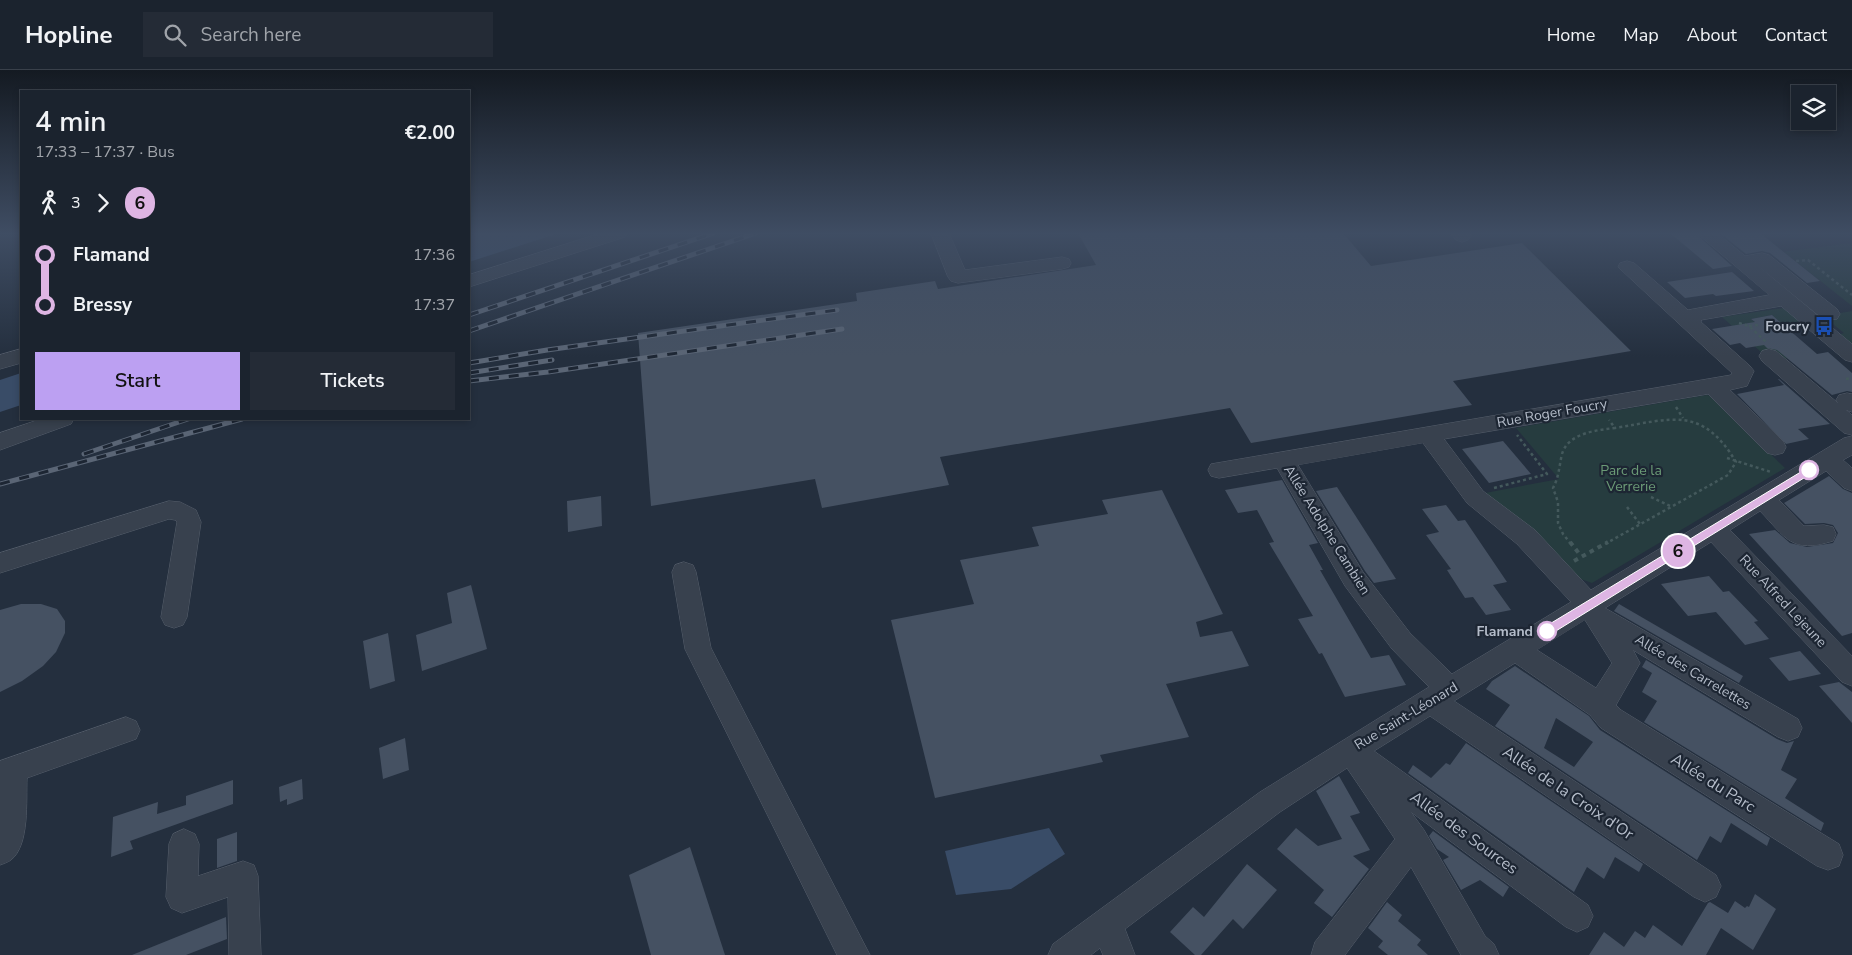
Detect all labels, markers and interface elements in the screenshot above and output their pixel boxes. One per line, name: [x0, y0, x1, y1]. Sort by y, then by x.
search box: [143, 12, 493, 57]
text: Hopline: [25, 19, 113, 51]
icon: search: [161, 21, 189, 49]
text: Search here: [201, 22, 301, 48]
text: Home: [1547, 23, 1595, 47]
text: Map: [1623, 23, 1659, 47]
text: About: [1687, 23, 1737, 47]
text: Contact: [1765, 23, 1827, 47]
map controls: [1791, 85, 1836, 130]
button: layers: [1791, 85, 1836, 130]
text: 4 min: [35, 103, 106, 141]
text: €2.00: [405, 120, 455, 146]
text: 17:33 – 17:37 · Bus: [35, 141, 175, 163]
icon: walk: [35, 189, 63, 217]
icon: forward: [89, 189, 117, 217]
text: 6: [135, 191, 145, 215]
text: 3: [71, 192, 81, 214]
text: Flamand: [73, 242, 150, 268]
text: 17:36: [413, 244, 455, 266]
text: Bressy: [73, 292, 132, 318]
text: 17:37: [413, 294, 455, 316]
bus stop icon: Foucry: [1813, 315, 1835, 337]
place label: Foucry: [1765, 317, 1810, 336]
button: Start: [35, 352, 240, 410]
button: Tickets: [250, 352, 455, 410]
street label: Rue Roger Foucry: [1495, 394, 1609, 432]
unlabelled marker: [1799, 460, 1819, 480]
street label: Allée Adolphe Cambien: [1279, 461, 1375, 599]
park label: Parc de la Verrerie: [1600, 461, 1662, 496]
line badge: 6: [1662, 535, 1694, 567]
text: 6: [1673, 539, 1683, 563]
street label: Rue Alfred Lejeune: [1735, 551, 1831, 651]
marker: Flamand: [1537, 621, 1557, 641]
place label: Flamand: [1476, 622, 1533, 641]
street label: Allée des Carrelettes: [1631, 630, 1755, 714]
street label: Rue Saint-Léonard: [1351, 678, 1461, 754]
street label: Allée de la Croix d'Or: [1498, 741, 1638, 845]
street label: Allée du Parc: [1667, 748, 1760, 818]
street label: Allée des Sources: [1405, 786, 1523, 880]

